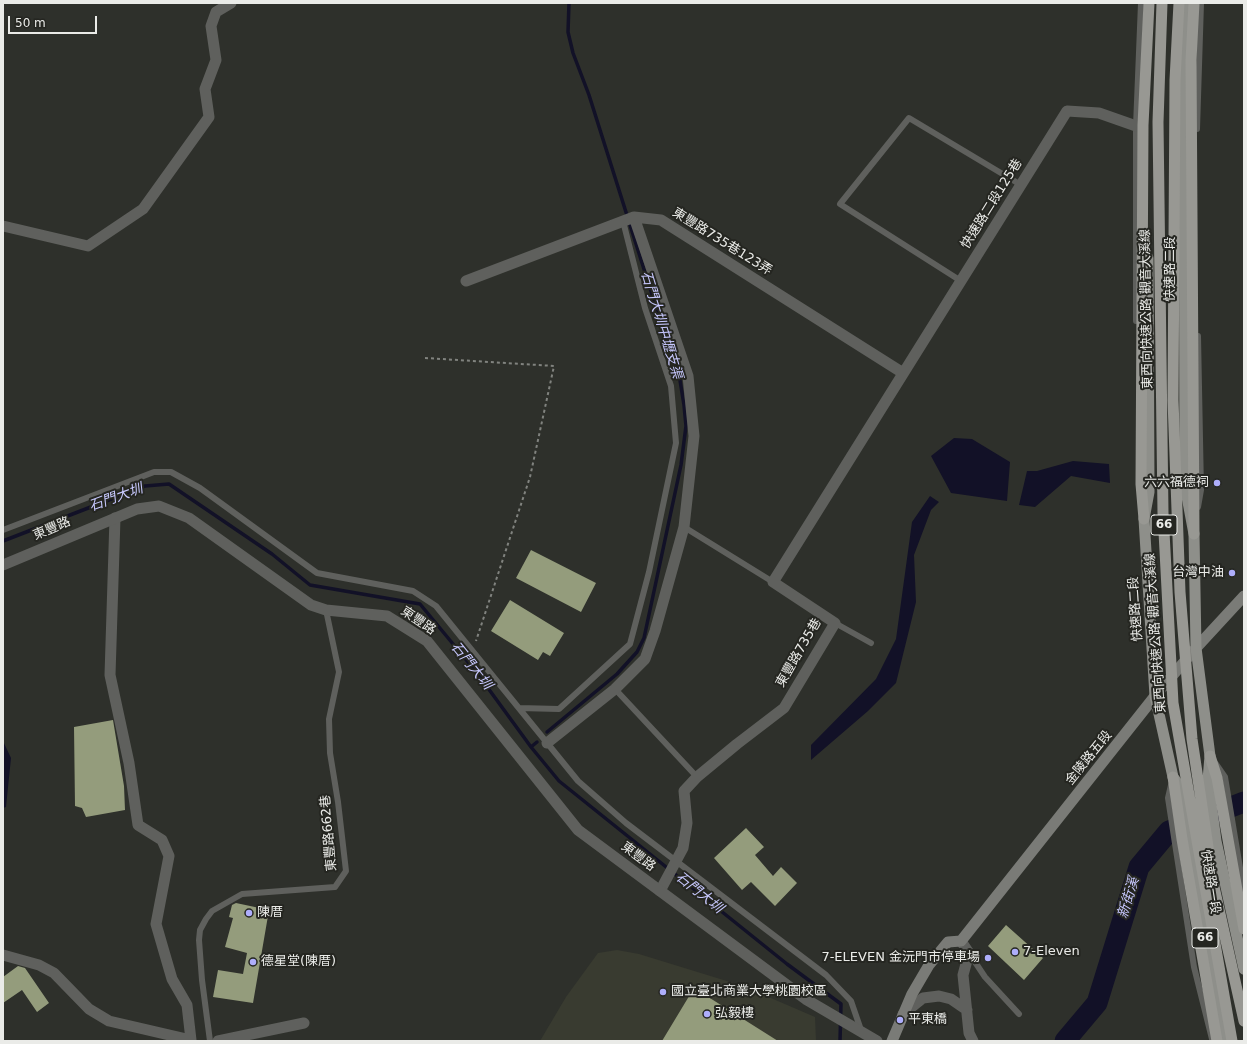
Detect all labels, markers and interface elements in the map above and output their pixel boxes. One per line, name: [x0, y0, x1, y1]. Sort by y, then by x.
scale bar: [10, 8, 99, 34]
text: 50 m: [15, 16, 46, 30]
street label: 快速路二段125巷: [958, 156, 1026, 252]
street label: 東豐路735巷123弄: [669, 205, 775, 279]
street label: 東西向快速公路 觀音大溪線: [1138, 229, 1156, 389]
street label: 快速路二段: [1163, 237, 1179, 301]
water label: 石門大圳中壢支渠: [637, 269, 685, 381]
place label: 六六福德祠: [1144, 475, 1209, 491]
marker: 六六福德祠: [1212, 478, 1222, 488]
water label: 石門大圳: [87, 481, 145, 515]
street label: 東豐路: [31, 514, 73, 544]
road number: 66: [1151, 515, 1177, 535]
street label: 東西向快速公路 觀音大溪線: [1143, 553, 1169, 713]
place label: 台灣中油: [1172, 565, 1224, 581]
marker: 台灣中油: [1227, 568, 1237, 578]
street label: 快速路二段: [1126, 576, 1146, 642]
street label: 東豐路: [397, 604, 439, 638]
street label: 東豐路735巷: [773, 616, 825, 690]
water label: 石門大圳: [447, 639, 495, 693]
street label: 金陵路五段: [1062, 728, 1116, 788]
street label: 東豐路662巷: [318, 794, 340, 872]
street label: 東豐路: [618, 839, 658, 875]
street label: 快速路一段: [1197, 849, 1223, 915]
water label: 石門大圳: [672, 869, 726, 917]
water label: 新街溪: [1115, 875, 1143, 921]
place label: 陳厝: [257, 905, 283, 921]
marker: 陳厝: [244, 908, 254, 918]
road number: 66: [1192, 928, 1218, 948]
place label: 7-Eleven: [1023, 944, 1080, 960]
marker: 7-Eleven: [1010, 947, 1020, 957]
place label: 7-ELEVEN 金沅門市停車場: [821, 950, 980, 966]
marker: 7-ELEVEN 金沅門市停車場: [983, 953, 993, 963]
place label: 德星堂(陳厝): [261, 954, 336, 970]
marker: 德星堂(陳厝): [248, 957, 258, 967]
place label: 國立臺北商業大學桃園校區: [671, 984, 827, 1000]
marker: 國立臺北商業大學桃園校區: [658, 987, 668, 997]
place label: 弘毅樓: [715, 1006, 754, 1022]
marker: 弘毅樓: [702, 1009, 712, 1019]
place label: 平東橋: [908, 1012, 947, 1028]
marker: 平東橋: [895, 1015, 905, 1025]

